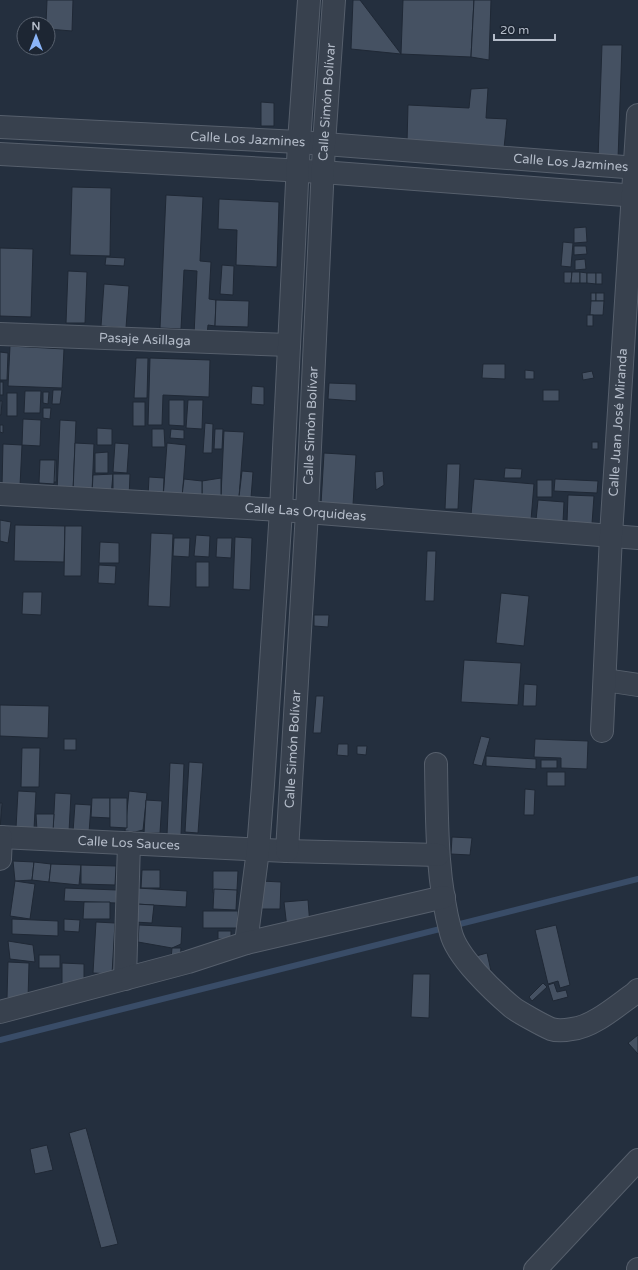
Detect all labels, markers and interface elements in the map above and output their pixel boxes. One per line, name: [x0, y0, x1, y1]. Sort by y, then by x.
north arrow: [16, 16, 56, 56]
scale bar: [494, 16, 555, 42]
text: N: [32, 20, 40, 33]
text: 20 m: [500, 23, 529, 37]
street label: Calle Simón Bolívar: [315, 42, 339, 162]
street label: Calle Los Jazmines: [190, 129, 306, 150]
street label: Calle Los Jazmines: [513, 150, 629, 175]
street label: Pasaje Asillaga: [99, 330, 191, 349]
street label: Calle Juan José Miranda: [605, 348, 631, 497]
street label: Calle Simón Bolívar: [300, 366, 322, 485]
street label: Calle Las Orquideas: [244, 500, 367, 525]
street label: Calle Simón Bolívar: [282, 690, 304, 809]
street label: Calle Los Sauces: [77, 833, 180, 854]

